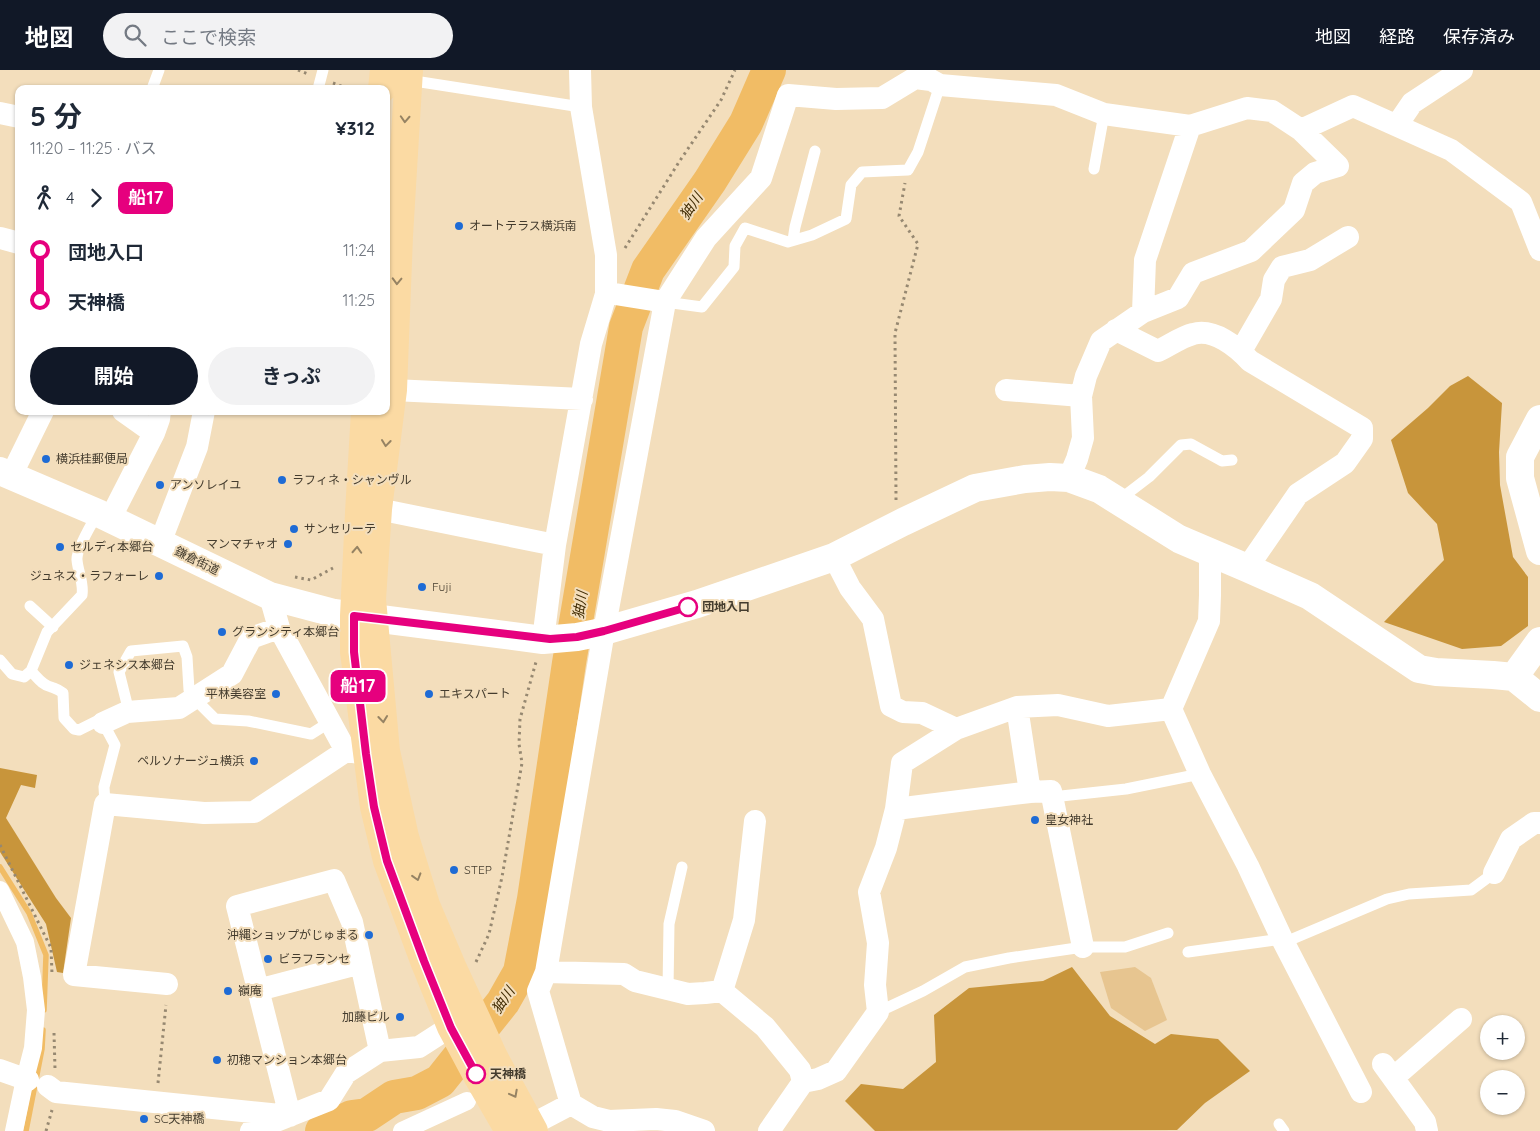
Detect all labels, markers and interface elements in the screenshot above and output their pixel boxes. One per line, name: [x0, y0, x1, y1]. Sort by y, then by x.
search box: [103, 13, 453, 58]
icon: search: [121, 21, 149, 49]
text: 地図: [25, 22, 73, 52]
text: ここで検索: [161, 25, 256, 49]
text: 地図: [1315, 25, 1351, 48]
text: 経路: [1379, 25, 1415, 48]
text: 保存済み: [1443, 25, 1515, 48]
text: 5 分: [30, 98, 82, 133]
one-way arrow: [400, 115, 411, 123]
text: ¥312: [335, 116, 375, 140]
text: 11:20 – 11:25 · バス: [30, 138, 156, 158]
icon: walk: [30, 184, 58, 212]
icon: forward: [82, 184, 110, 212]
text: 船17: [128, 186, 163, 209]
text: 4: [66, 188, 74, 208]
water label: 㹨川: [676, 188, 707, 223]
place label: オートテラス横浜南: [469, 218, 577, 233]
marker: オートテラス横浜南: [453, 220, 465, 232]
text: 団地入口: [68, 240, 144, 264]
text: 11:24: [343, 240, 375, 260]
one-way arrow: [392, 278, 402, 285]
text: 天神橋: [68, 290, 125, 314]
text: 11:25: [343, 290, 375, 310]
button: 開始: [30, 347, 198, 405]
button: きっぷ: [208, 347, 375, 405]
one-way arrow: [381, 439, 392, 447]
place label: 横浜桂郵便局: [56, 451, 128, 466]
marker: 横浜桂郵便局: [40, 453, 52, 465]
place label: ラフィネ・シャンヴル: [292, 472, 412, 487]
marker: ラフィネ・シャンヴル: [276, 474, 288, 486]
place label: アンソレイユ: [170, 477, 241, 492]
marker: アンソレイユ: [154, 479, 166, 491]
place label: サンセリーテ: [304, 521, 376, 536]
marker: サンセリーテ: [288, 523, 300, 535]
place label: マンマチャオ: [206, 536, 278, 551]
marker: マンマチャオ: [282, 538, 294, 550]
place label: セルディ本郷台: [70, 539, 153, 554]
marker: セルディ本郷台: [54, 541, 66, 553]
street label: 鎌倉街道: [172, 543, 222, 578]
one-way arrow: [352, 545, 362, 553]
place label: ジュネス・ラフォーレ: [30, 568, 149, 583]
marker: ジュネス・ラフォーレ: [153, 570, 165, 582]
place label: Fuji: [432, 579, 451, 594]
marker: Fuji: [416, 581, 428, 593]
water label: 㹨川: [569, 588, 591, 620]
marker: 団地入口: [678, 597, 698, 617]
place label: 団地入口: [702, 599, 750, 614]
place label: グランシティ本郷台: [232, 624, 339, 639]
marker: グランシティ本郷台: [216, 626, 228, 638]
place label: ジェネシス本郷台: [79, 657, 175, 672]
marker: ジェネシス本郷台: [63, 659, 75, 671]
line badge: 船17: [329, 670, 387, 702]
text: 船17: [341, 674, 375, 697]
place label: 平林美容室: [206, 686, 266, 701]
place label: エキスパート: [439, 686, 511, 701]
marker: 平林美容室: [270, 688, 282, 700]
marker: エキスパート: [423, 688, 435, 700]
one-way arrow: [377, 715, 388, 723]
place label: ペルソナージュ横浜: [137, 753, 244, 768]
marker: ペルソナージュ横浜: [248, 755, 260, 767]
place label: 皇女神社: [1045, 812, 1093, 827]
marker: 皇女神社: [1029, 814, 1041, 826]
place label: STEP: [464, 862, 492, 877]
marker: STEP: [448, 864, 460, 876]
one-way arrow: [412, 873, 422, 881]
place label: 沖縄ショップがじゅまる: [227, 927, 359, 942]
marker: 沖縄ショップがじゅまる: [363, 929, 375, 941]
place label: ビラフランセ: [278, 951, 350, 966]
marker: ビラフランセ: [262, 953, 274, 965]
water label: 㹨川: [488, 982, 519, 1017]
place label: 嶺庵: [238, 983, 262, 998]
marker: 嶺庵: [222, 985, 234, 997]
place label: 加藤ビル: [342, 1009, 390, 1024]
marker: 加藤ビル: [394, 1011, 406, 1023]
map controls: [1480, 1015, 1525, 1115]
button: +: [1480, 1015, 1525, 1060]
place label: 初穂マンション本郷台: [227, 1052, 347, 1067]
marker: 初穂マンション本郷台: [211, 1054, 223, 1066]
marker: 天神橋: [466, 1064, 486, 1084]
place label: 天神橋: [490, 1066, 527, 1081]
button: −: [1480, 1070, 1525, 1115]
one-way arrow: [508, 1089, 518, 1098]
place label: SC天神橋: [154, 1111, 205, 1126]
marker: SC天神橋: [138, 1113, 150, 1125]

